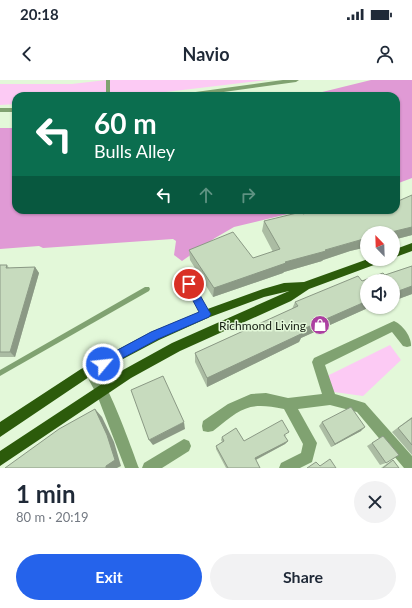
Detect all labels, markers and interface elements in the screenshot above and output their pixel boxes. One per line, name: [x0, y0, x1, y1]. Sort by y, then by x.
text: 20:18: [20, 5, 59, 23]
icon: back: [16, 43, 38, 65]
text: Navio: [183, 43, 229, 65]
icon: person: [374, 43, 396, 65]
text: 60 m: [94, 106, 157, 140]
icon: left: [28, 108, 80, 160]
text: Bulls Alley: [94, 140, 175, 162]
icon: left: [153, 184, 175, 206]
icon: ahead: [195, 184, 217, 206]
icon: right: [237, 184, 259, 206]
north arrow: [360, 226, 400, 266]
map controls: [360, 226, 400, 314]
pin: [172, 267, 206, 301]
icon: arrive: [178, 273, 200, 295]
button: sound: [360, 274, 400, 314]
shop icon: Richmond Living: [309, 314, 331, 336]
place label: Richmond Living: [219, 318, 306, 333]
position arrow: [82, 343, 124, 385]
text: 1 min: [16, 479, 76, 508]
button: close: [354, 481, 396, 523]
text: 80 m · 20:19: [16, 509, 89, 525]
button: Exit: [16, 554, 202, 600]
button: Share: [210, 554, 396, 600]

